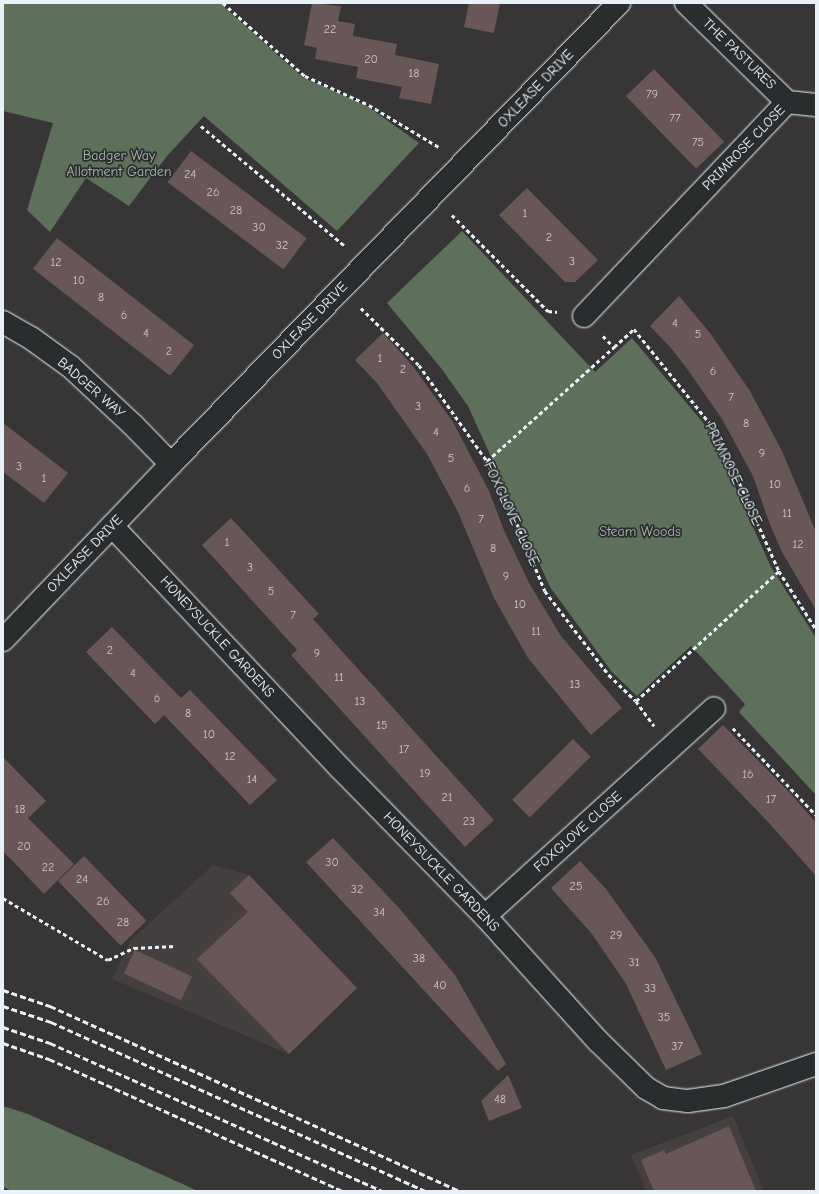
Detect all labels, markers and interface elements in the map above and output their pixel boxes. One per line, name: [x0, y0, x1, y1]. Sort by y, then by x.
street label: THE PASTURES: [699, 15, 779, 93]
house number: 22: [324, 23, 336, 37]
street label: OXLEASE DRIVE: [495, 47, 577, 131]
house number: 20: [364, 53, 378, 67]
house number: 18: [409, 67, 419, 81]
house number: 79: [646, 88, 658, 102]
street label: PRIMROSE CLOSE: [699, 102, 789, 194]
house number: 77: [669, 112, 681, 126]
house number: 75: [692, 136, 704, 150]
park label: Badger Way Allotment Garden: [66, 148, 172, 180]
house number: 24: [184, 168, 196, 182]
house number: 26: [207, 186, 219, 200]
house number: 28: [230, 204, 242, 218]
house number: 1: [523, 207, 527, 221]
house number: 30: [252, 221, 266, 235]
house number: 2: [546, 231, 552, 245]
house number: 32: [276, 239, 288, 253]
house number: 3: [569, 255, 575, 269]
house number: 12: [50, 256, 62, 270]
house number: 10: [73, 274, 85, 288]
street label: OXLEASE DRIVE: [269, 279, 351, 363]
house number: 8: [98, 291, 104, 305]
house number: 6: [121, 309, 127, 323]
house number: 4: [672, 317, 678, 331]
house number: 4: [143, 327, 149, 341]
house number: 5: [695, 328, 701, 342]
house number: 2: [166, 345, 172, 359]
house number: 1: [378, 352, 382, 366]
street label: BADGER WAY: [54, 354, 128, 422]
house number: 2: [400, 363, 406, 377]
house number: 6: [710, 365, 716, 379]
house number: 7: [728, 391, 734, 405]
house number: 3: [415, 400, 421, 414]
house number: 8: [743, 417, 749, 431]
street label: PRIMROSE CLOSE: [701, 420, 765, 528]
house number: 4: [433, 426, 439, 440]
house number: 9: [759, 447, 765, 461]
house number: 5: [448, 452, 454, 466]
street label: FOXGLOVE CLOSE: [480, 459, 542, 569]
house number: 3: [16, 460, 22, 474]
house number: 1: [42, 472, 46, 486]
house number: 10: [769, 478, 781, 492]
house number: 6: [464, 482, 470, 496]
house number: 11: [782, 507, 792, 521]
street label: OXLEASE DRIVE: [44, 512, 126, 596]
house number: 7: [478, 513, 484, 527]
park label: Steam Woods: [599, 524, 681, 540]
house number: 1: [225, 536, 229, 550]
house number: 12: [792, 538, 804, 552]
house number: 8: [490, 542, 496, 556]
house number: 3: [247, 561, 253, 575]
house number: 9: [503, 570, 509, 584]
street label: HONEYSUCKLE GARDENS: [156, 573, 278, 701]
house number: 5: [268, 585, 274, 599]
house number: 10: [514, 598, 526, 612]
house number: 7: [290, 609, 296, 623]
house number: 11: [531, 625, 541, 639]
house number: 2: [107, 644, 113, 658]
house number: 9: [314, 647, 320, 661]
house number: 4: [130, 667, 136, 681]
house number: 11: [334, 671, 344, 685]
house number: 13: [570, 678, 580, 692]
house number: 6: [154, 692, 160, 706]
house number: 13: [355, 695, 365, 709]
house number: 8: [185, 707, 191, 721]
house number: 15: [376, 719, 388, 733]
house number: 10: [203, 728, 215, 742]
house number: 17: [399, 743, 409, 757]
house number: 12: [224, 750, 236, 764]
house number: 19: [419, 767, 431, 781]
house number: 16: [742, 768, 754, 782]
house number: 14: [247, 773, 257, 787]
street label: FOXGLOVE CLOSE: [531, 788, 625, 876]
house number: 21: [441, 791, 453, 805]
house number: 17: [766, 793, 776, 807]
house number: 18: [15, 803, 25, 817]
street label: HONEYSUCKLE GARDENS: [379, 809, 503, 935]
house number: 23: [463, 815, 475, 829]
house number: 20: [17, 840, 31, 854]
house number: 30: [325, 856, 339, 870]
house number: 22: [42, 861, 54, 875]
house number: 24: [76, 873, 88, 887]
house number: 25: [570, 880, 582, 894]
house number: 32: [351, 883, 363, 897]
house number: 26: [97, 895, 109, 909]
house number: 34: [373, 906, 385, 920]
house number: 28: [117, 916, 129, 930]
house number: 29: [610, 929, 622, 943]
house number: 38: [413, 952, 425, 966]
house number: 31: [629, 956, 639, 970]
house number: 40: [433, 979, 447, 993]
house number: 33: [644, 982, 656, 996]
house number: 35: [658, 1011, 670, 1025]
house number: 37: [671, 1040, 683, 1054]
house number: 48: [494, 1093, 506, 1107]

